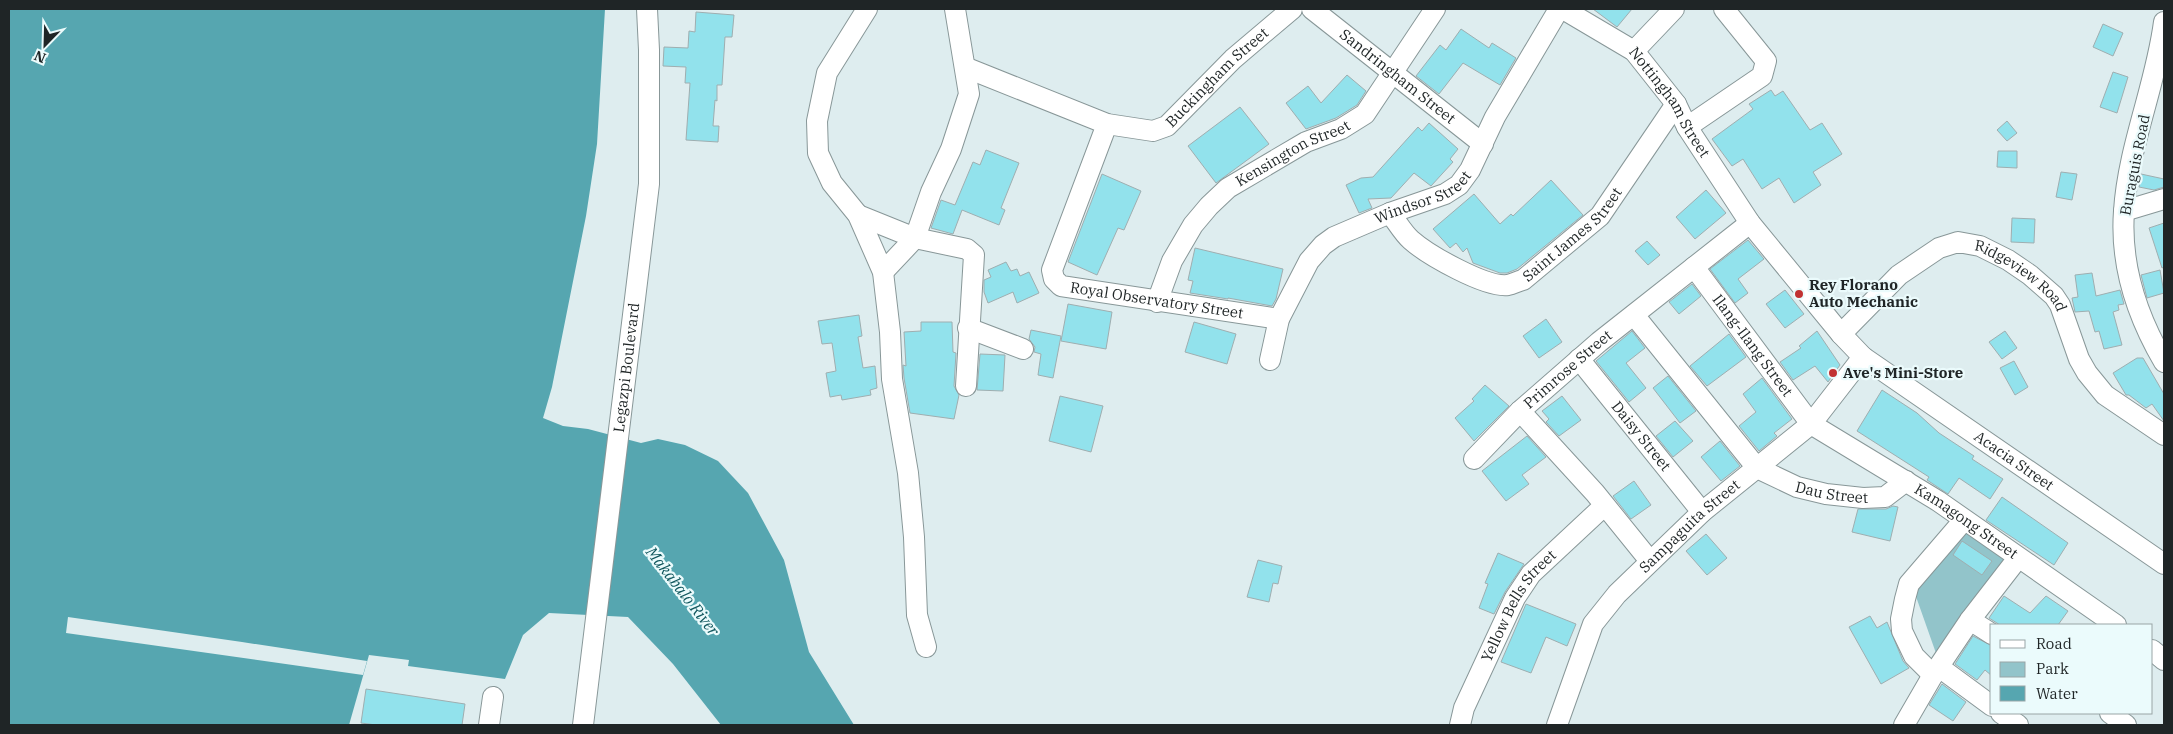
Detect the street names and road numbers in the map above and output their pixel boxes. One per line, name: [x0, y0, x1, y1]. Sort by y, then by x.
street label: Buckingham Street: [1161, 23, 1272, 131]
street label: Sandringham Street: [1336, 25, 1460, 128]
street label: Nottingham Street: [1625, 43, 1714, 161]
street label: Buraguis Road: [2115, 113, 2154, 217]
street label: Kensington Street: [1232, 116, 1354, 191]
street label: Windsor Street: [1371, 167, 1475, 228]
street label: Saint James Street: [1518, 183, 1626, 285]
street label: Ridgeview Road: [1973, 235, 2071, 314]
street label: Royal Observatory Street: [1069, 278, 1245, 322]
street label: Ilang-Ilang Street: [1709, 290, 1797, 400]
street label: Legazpi Boulevard: [609, 302, 643, 434]
street label: Primrose Street: [1519, 325, 1616, 413]
street label: Daisy Street: [1608, 397, 1675, 475]
street label: Acacia Street: [1971, 426, 2058, 494]
street label: Sampaguita Street: [1635, 475, 1744, 577]
street label: Dau Street: [1793, 477, 1869, 507]
street label: Kamagong Street: [1911, 479, 2022, 563]
street label: Yellow Bells Street: [1477, 546, 1560, 665]

